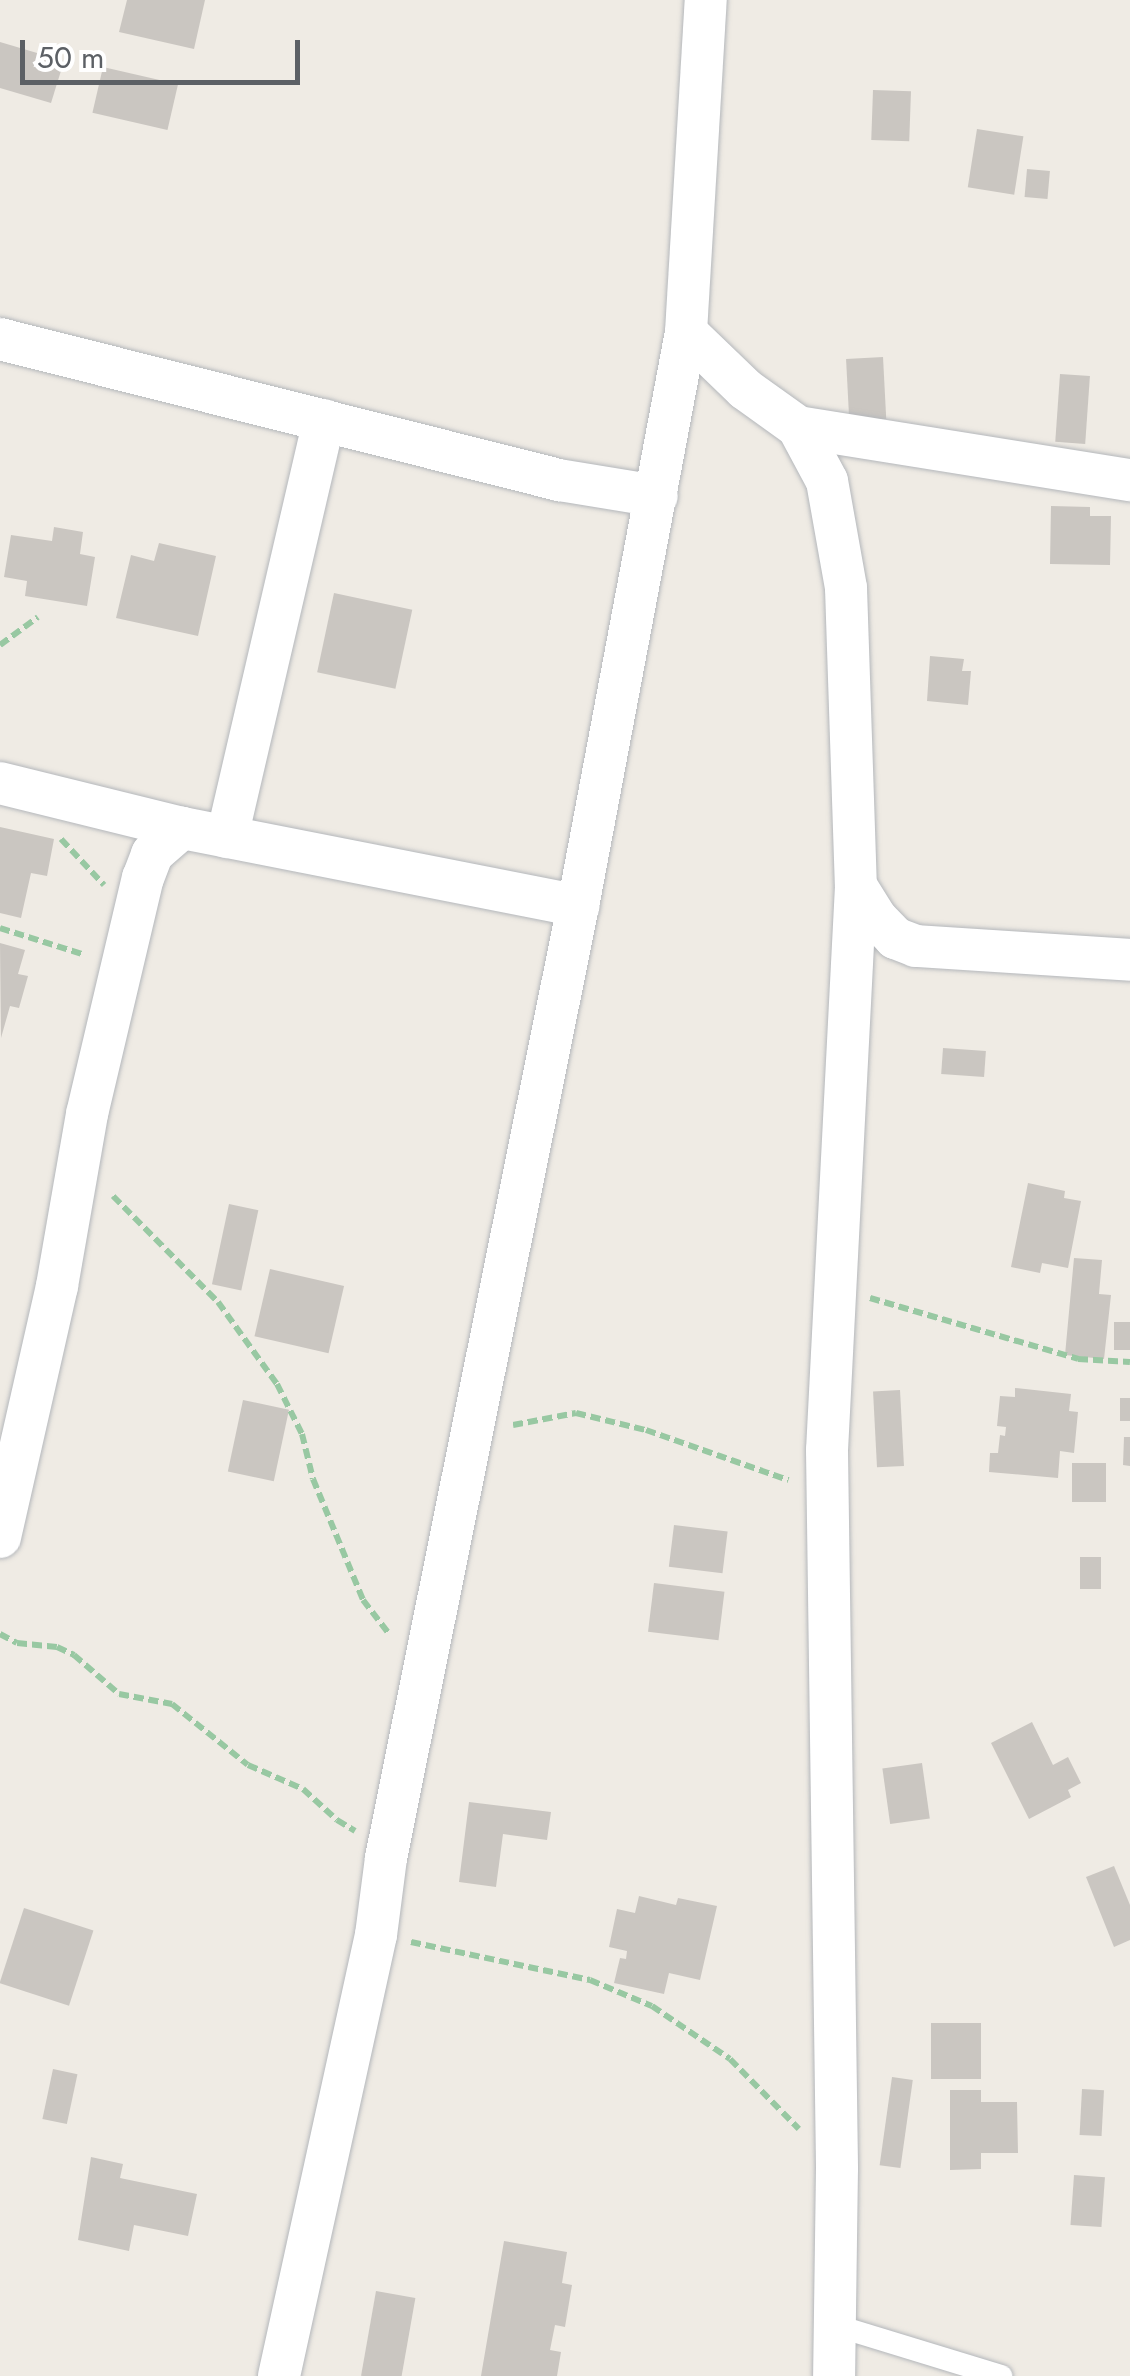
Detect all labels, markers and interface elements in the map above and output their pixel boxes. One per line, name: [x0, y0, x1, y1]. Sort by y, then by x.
scale bar: [25, 20, 305, 82]
text: 50 m: [37, 36, 104, 79]

